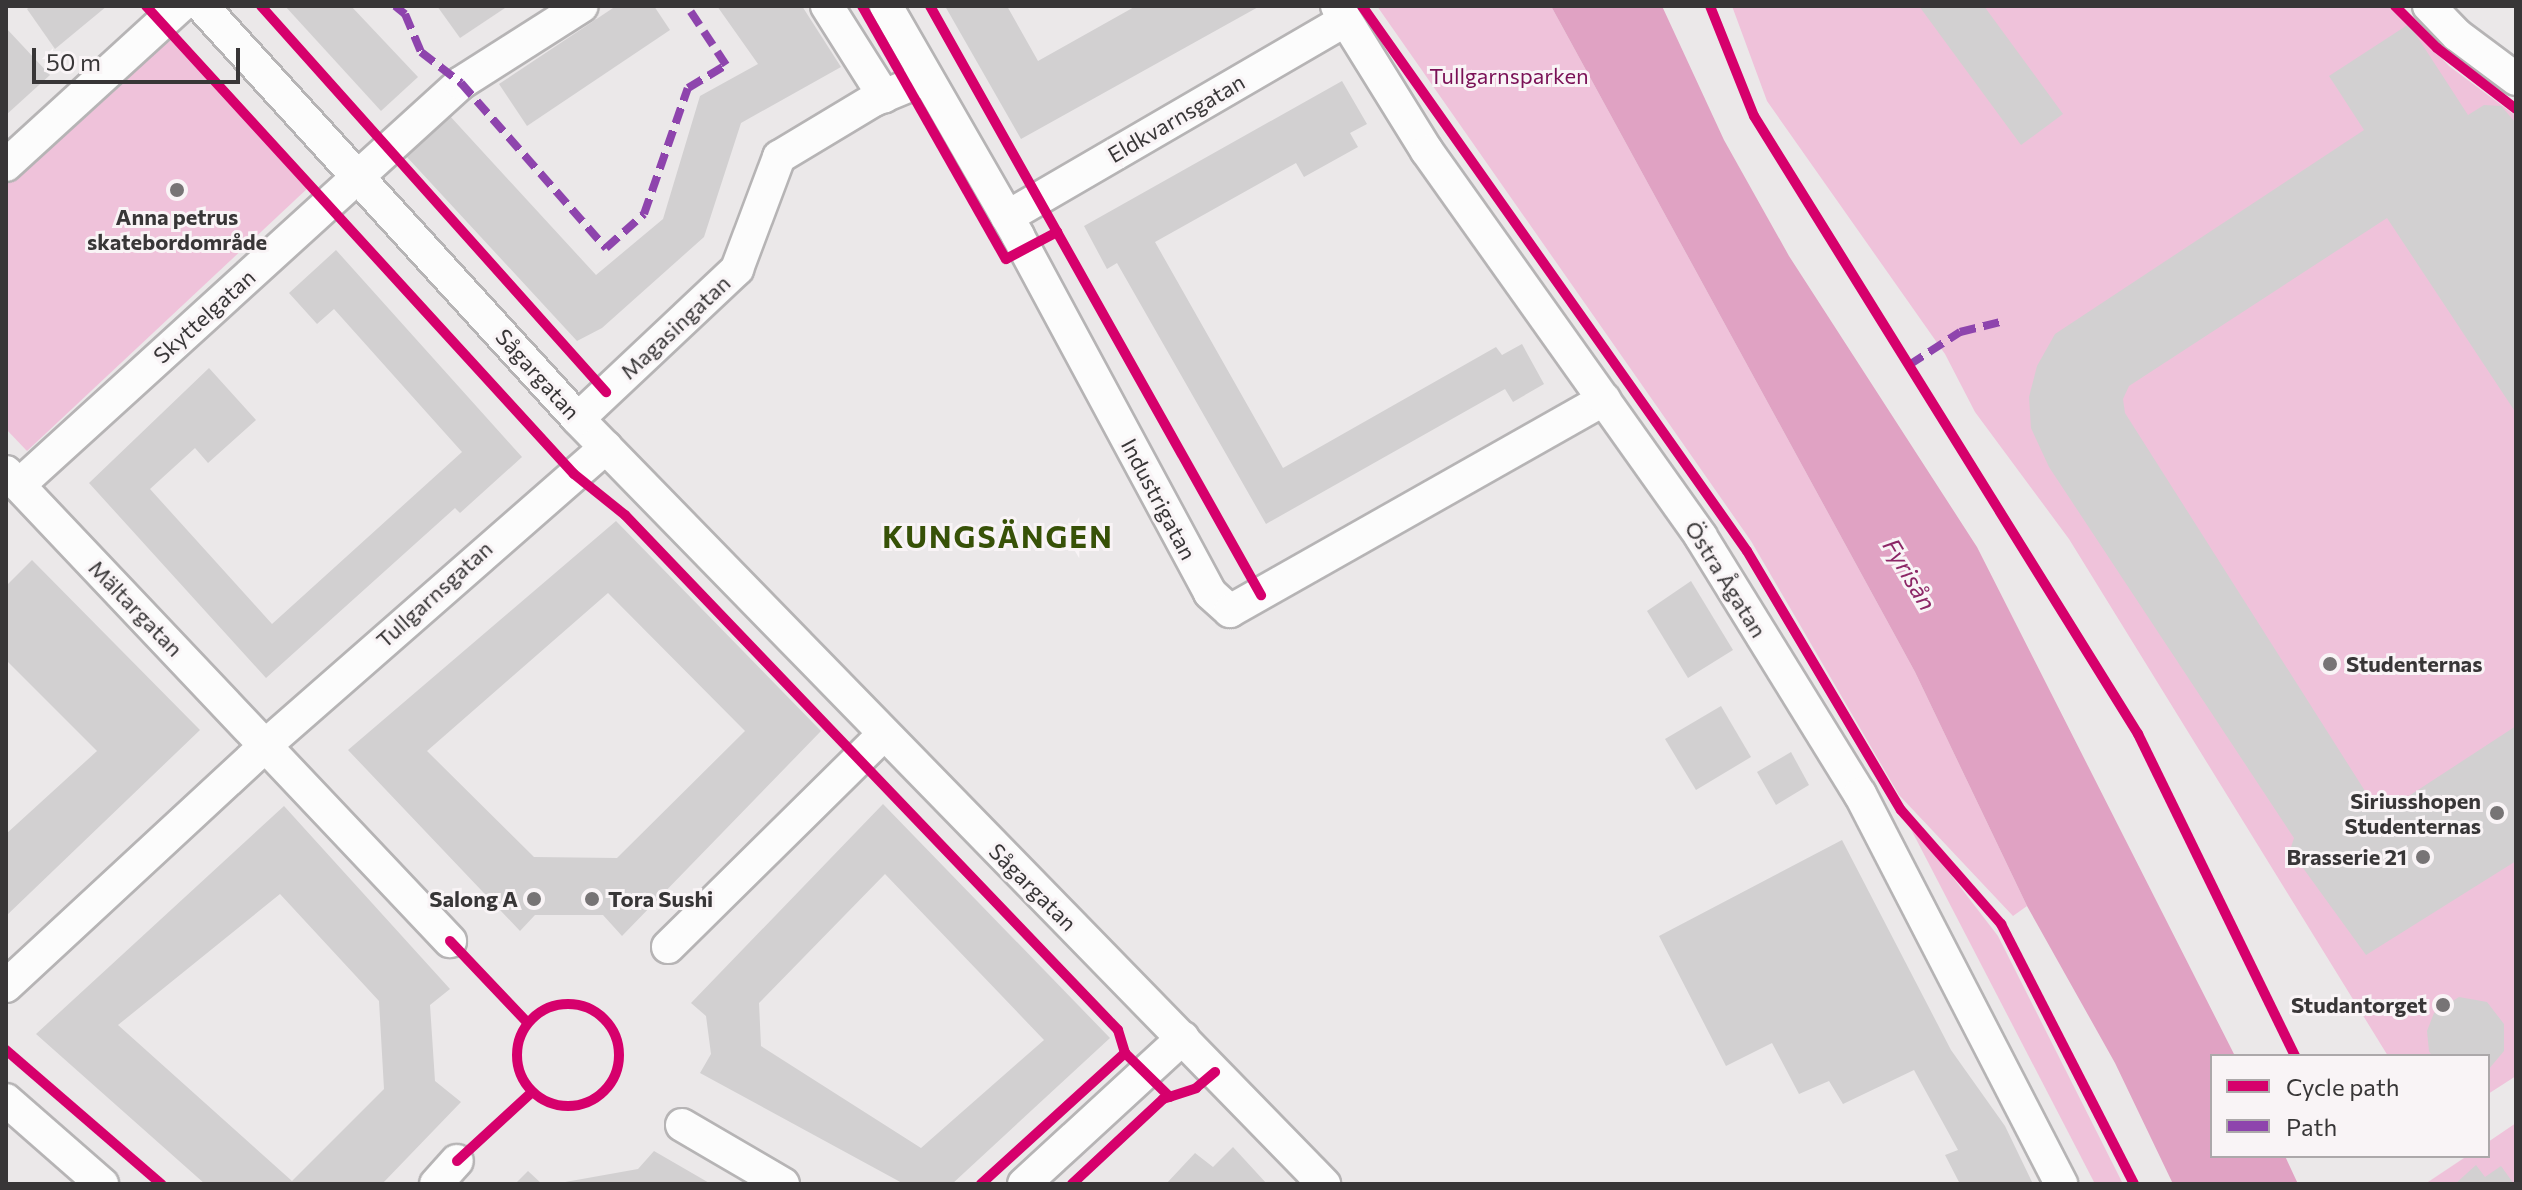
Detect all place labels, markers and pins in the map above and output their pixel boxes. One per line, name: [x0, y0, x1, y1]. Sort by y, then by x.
marker: Anna petrus skatebordområde: [168, 181, 186, 199]
place label: Anna petrus skatebordområde: [87, 203, 267, 254]
place label: Studenternas: [2346, 651, 2482, 677]
marker: Studenternas: [2321, 655, 2339, 673]
place label: Siriusshopen Studenternas: [2345, 787, 2481, 838]
marker: Siriusshopen Studenternas: [2488, 804, 2506, 822]
place label: Brasserie 21: [2287, 844, 2407, 870]
marker: Brasserie 21: [2414, 848, 2432, 866]
place label: Salong A: [429, 886, 518, 912]
place label: Tora Sushi: [608, 886, 713, 912]
marker: Salong A: [525, 890, 543, 908]
marker: Tora Sushi: [583, 890, 601, 908]
place label: Studantorget: [2291, 992, 2427, 1018]
marker: Studantorget: [2434, 996, 2452, 1014]

